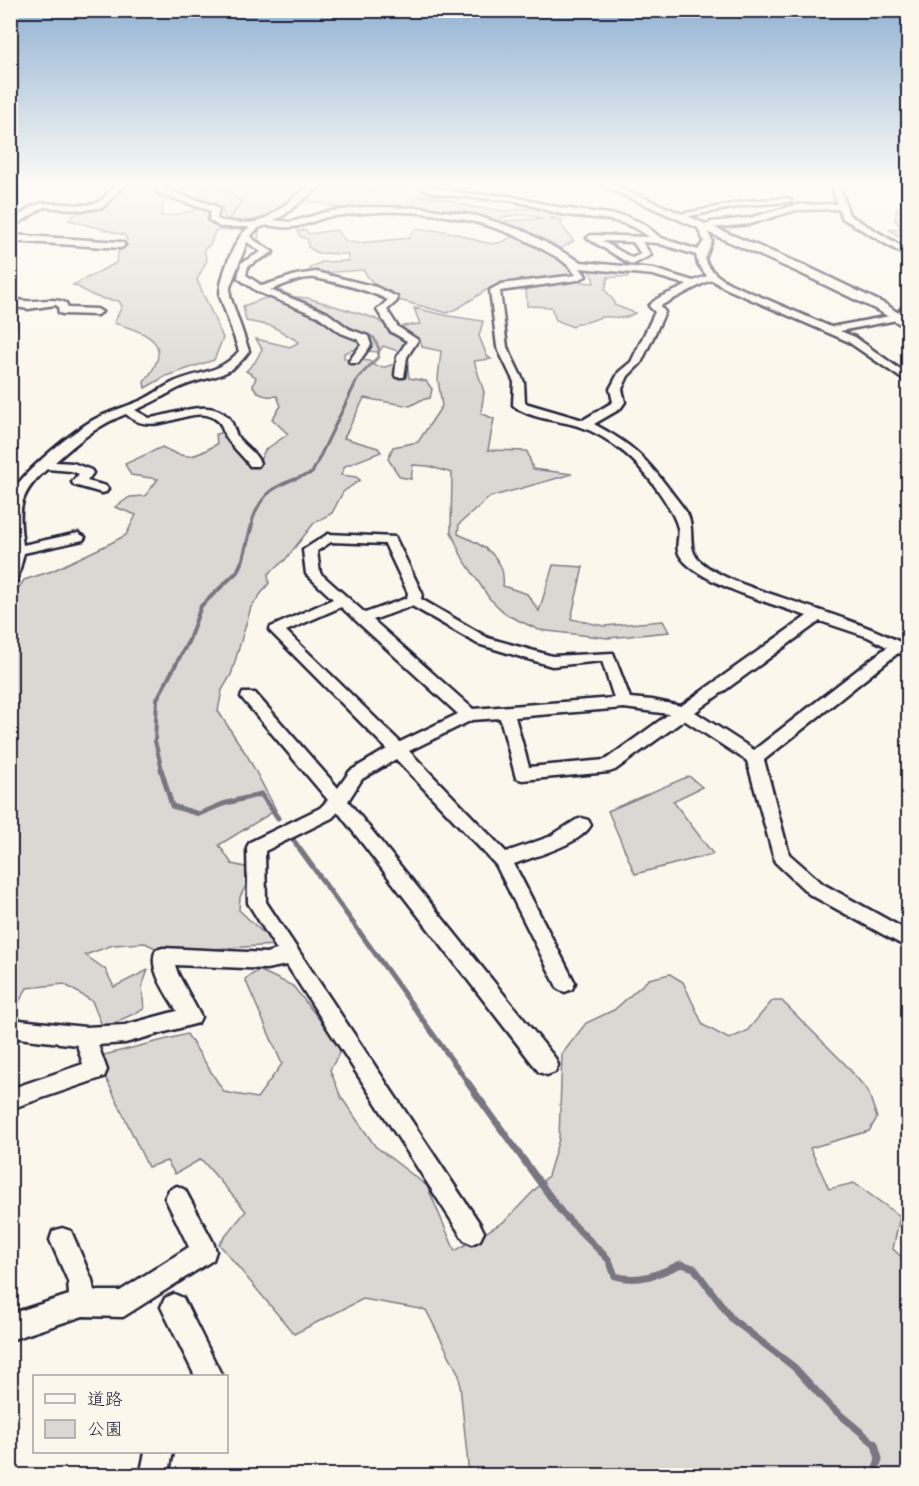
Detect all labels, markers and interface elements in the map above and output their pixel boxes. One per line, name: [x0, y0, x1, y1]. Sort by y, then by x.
legend: [33, 1375, 228, 1453]
text: 道路: [87, 1386, 123, 1410]
text: 公園: [87, 1416, 123, 1440]

